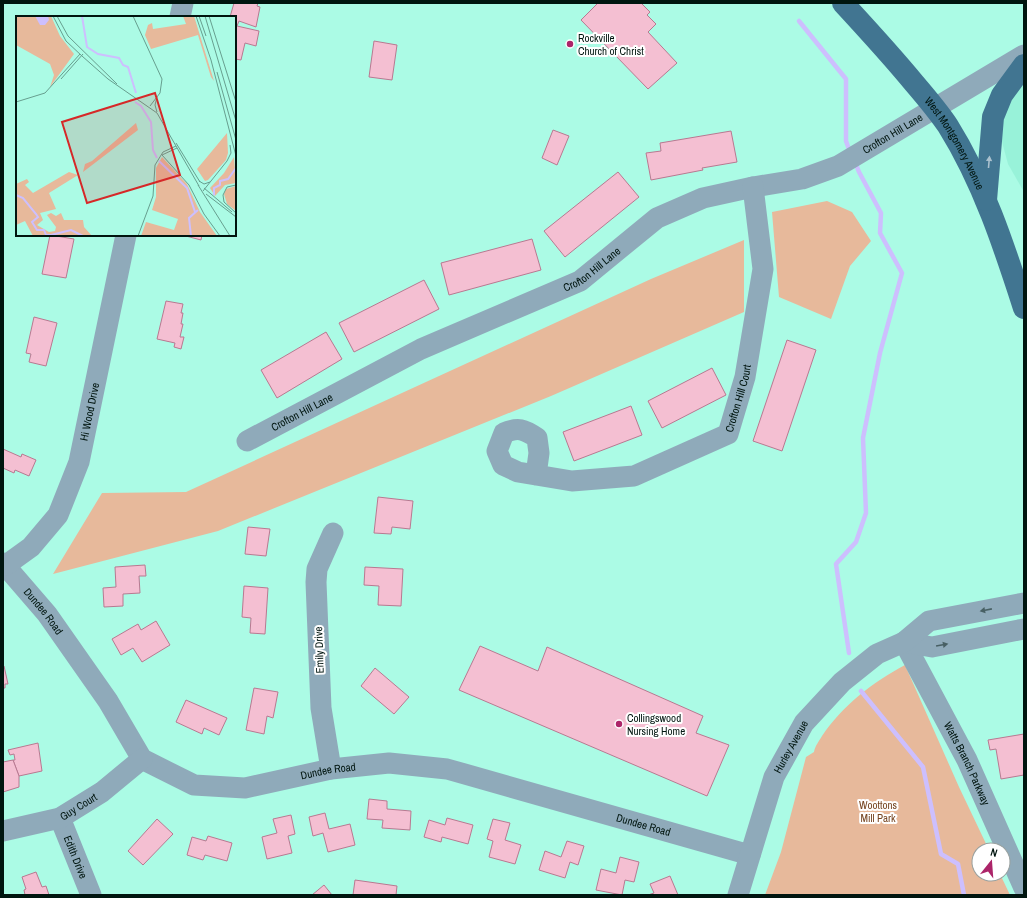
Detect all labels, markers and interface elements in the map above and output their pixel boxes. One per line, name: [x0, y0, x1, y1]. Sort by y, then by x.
inset map: [16, 16, 236, 236]
place label: Rockville Church of Christ: [578, 31, 644, 58]
marker: Rockville Church of Christ: [565, 39, 575, 49]
street label: West Montgomery Avenue: [922, 94, 987, 192]
street label: Crofton Hill Lane: [860, 110, 925, 157]
one-way arrow: [986, 156, 993, 168]
street label: Crofton Hill Lane: [561, 244, 623, 294]
street label: Crofton Hill Court: [722, 363, 754, 434]
street label: Hi Wood Drive: [77, 381, 102, 442]
street label: Crofton Hill Lane: [269, 390, 335, 434]
street label: Dundee Road: [21, 585, 66, 637]
one-way arrow: [980, 607, 992, 613]
street label: Emily Drive: [311, 626, 327, 674]
one-way arrow: [936, 642, 949, 648]
place label: Collingswood Nursing Home: [627, 711, 685, 738]
street label: Hurley Avenue: [770, 718, 811, 776]
marker: Collingswood Nursing Home: [614, 719, 624, 729]
street label: Watts Branch Parkway: [941, 719, 993, 808]
street label: Dundee Road: [299, 759, 356, 783]
street label: Guy Court: [57, 790, 100, 823]
park label: Woottons Mill Park: [859, 798, 897, 825]
street label: Dundee Road: [615, 810, 672, 839]
street label: Edith Drive: [61, 833, 91, 881]
north arrow: [971, 842, 1011, 882]
text: N: [989, 845, 999, 860]

